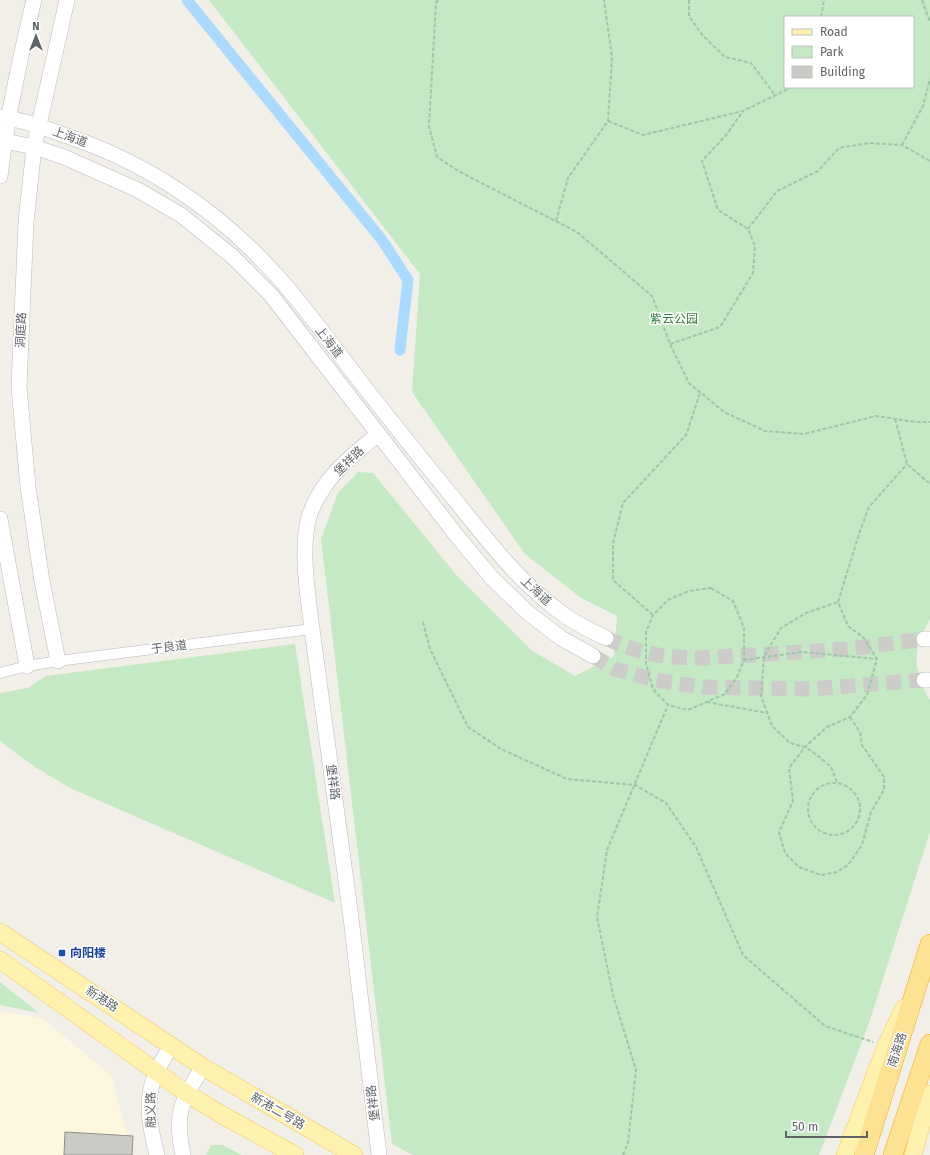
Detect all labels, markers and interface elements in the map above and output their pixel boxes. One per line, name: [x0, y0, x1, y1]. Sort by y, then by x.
north arrow: [16, 16, 56, 56]
legend: [784, 16, 914, 88]
text: N: [32, 20, 40, 33]
text: Road: [820, 25, 848, 39]
text: Park: [820, 45, 844, 59]
text: Building: [820, 65, 866, 79]
street label: 上海道: [51, 124, 89, 150]
street label: 洞庭路: [13, 312, 29, 348]
park label: 紫云公园: [650, 312, 698, 326]
street label: 上海道: [312, 324, 346, 360]
street label: 堡祥路: [331, 443, 367, 479]
street label: 上海道: [518, 574, 554, 608]
street label: 于良道: [150, 638, 188, 656]
street label: 堡祥路: [324, 763, 342, 801]
place label: 向阳楼: [70, 946, 106, 960]
marker: 向阳楼: [57, 948, 67, 958]
street label: 新港路: [83, 983, 121, 1015]
street label: 南海路: [885, 1031, 909, 1069]
street label: 堡祥路: [364, 1084, 382, 1122]
street label: 新港二号路: [249, 1090, 307, 1132]
street label: 融义路: [144, 1092, 158, 1128]
scale bar: [786, 1113, 867, 1139]
text: 50 m: [792, 1120, 818, 1134]

